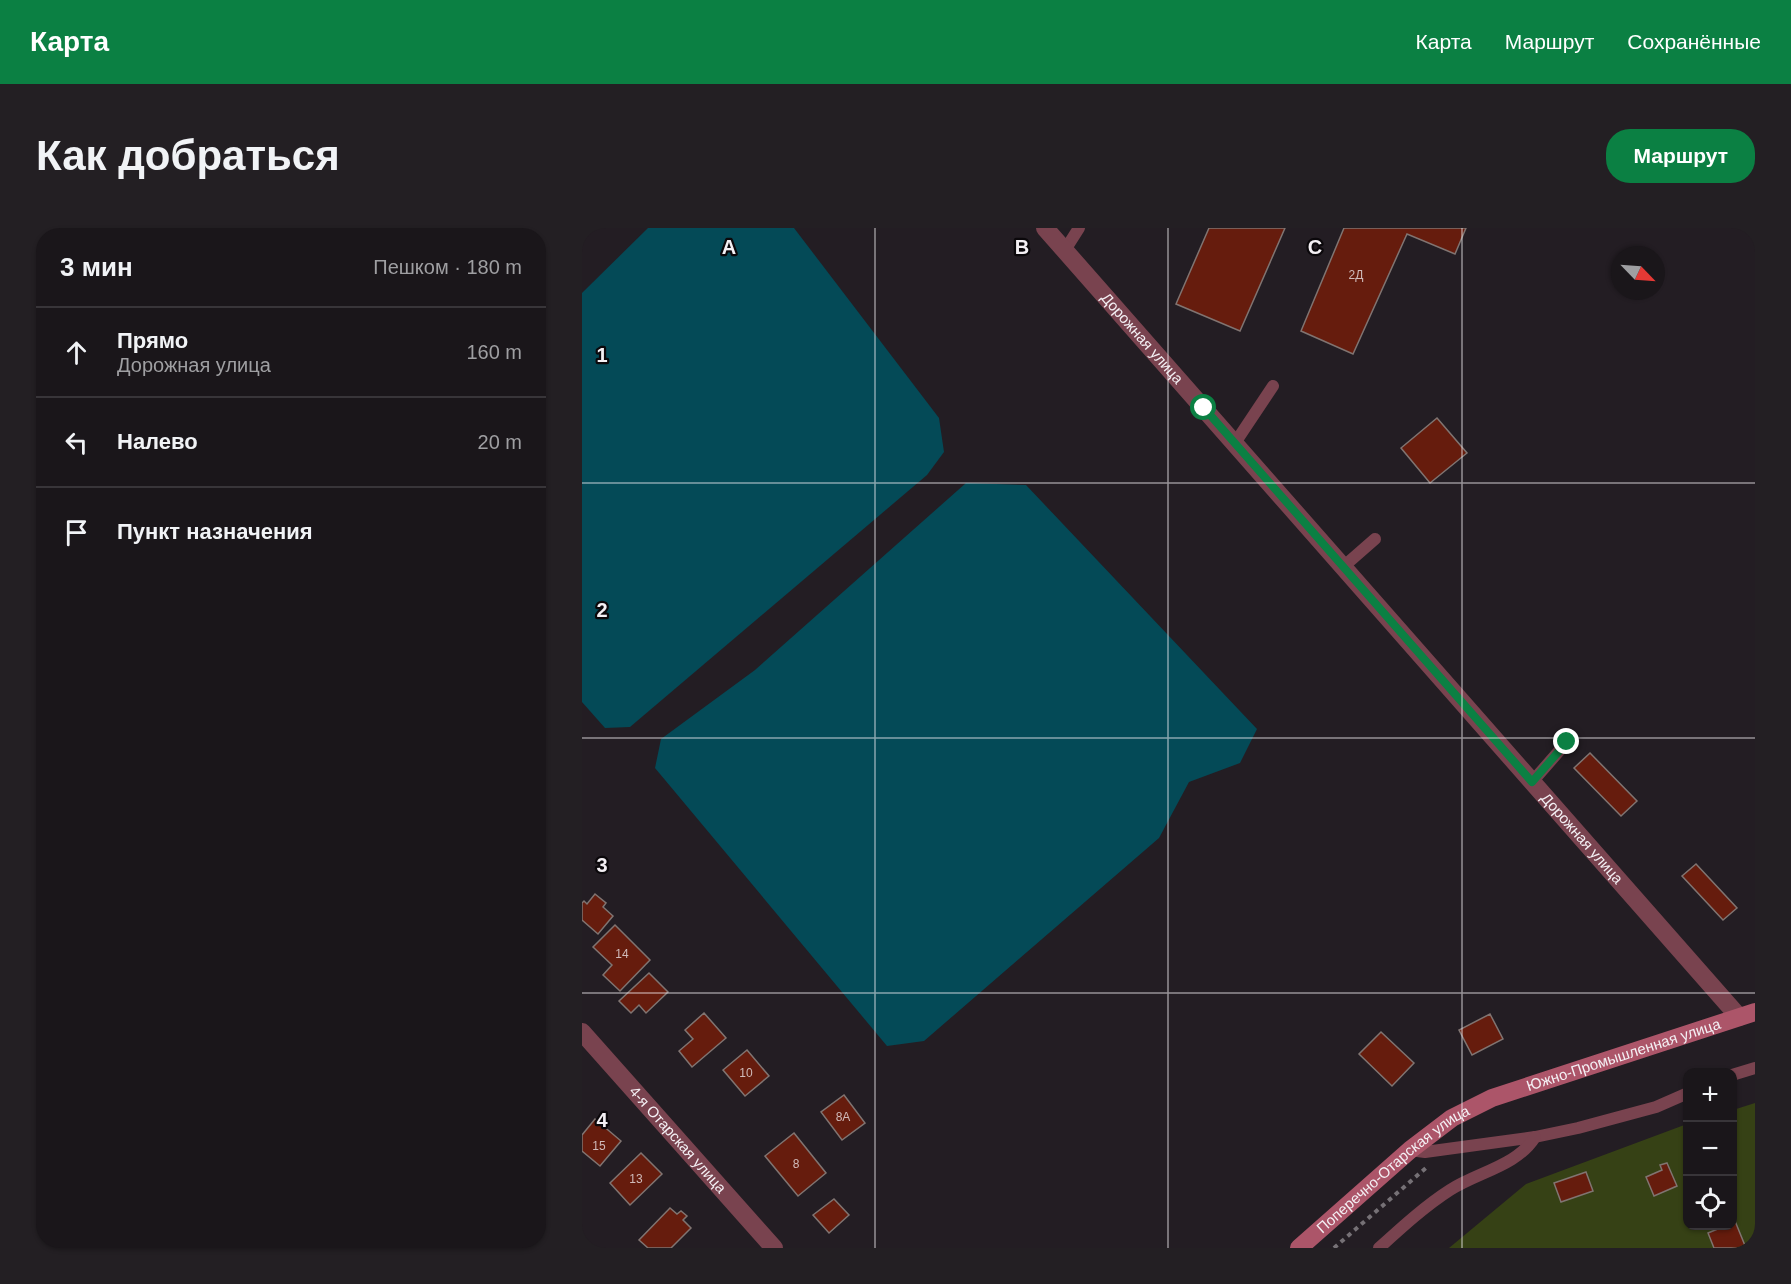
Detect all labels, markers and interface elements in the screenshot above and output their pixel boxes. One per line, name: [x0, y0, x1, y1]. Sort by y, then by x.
text: Карта: [30, 26, 109, 57]
text: Карта: [1416, 30, 1472, 53]
text: Маршрут: [1505, 30, 1594, 53]
text: Сохранённые: [1627, 30, 1761, 53]
button: Маршрут: [1606, 129, 1755, 183]
text: Как добраться: [36, 132, 340, 179]
text: A: [722, 236, 736, 258]
text: B: [1015, 236, 1029, 258]
text: C: [1308, 236, 1322, 258]
north arrow: [1611, 246, 1665, 300]
text: 3 мин: [60, 252, 133, 282]
text: Пешком · 180 m: [373, 256, 522, 278]
house number: 2Д: [1349, 268, 1363, 282]
street label: Дорожная улица: [1098, 289, 1187, 387]
text: Прямо: [117, 328, 188, 353]
icon: ahead: [60, 336, 93, 369]
text: 160 m: [466, 341, 522, 363]
text: 1: [596, 344, 608, 366]
text: Дорожная улица: [117, 354, 271, 376]
route start: [1190, 394, 1216, 420]
icon: left: [60, 426, 93, 459]
text: Налево: [117, 429, 198, 454]
text: 20 m: [478, 431, 522, 453]
icon: arrive: [60, 516, 93, 549]
text: Пункт назначения: [117, 519, 313, 544]
text: 2: [596, 599, 608, 621]
route end: [1553, 728, 1579, 754]
street label: Дорожная улица: [1538, 789, 1627, 888]
text: 3: [596, 854, 608, 876]
house number: 14: [615, 947, 629, 961]
street label: Южно-Промышленная улица: [1524, 1015, 1723, 1094]
house number: 10: [739, 1066, 753, 1080]
map controls: [1683, 1068, 1737, 1230]
button: +: [1683, 1068, 1737, 1122]
street label: 4-я Отарская улица: [626, 1082, 730, 1197]
street label: Поперечно-Отарская улица: [1313, 1101, 1473, 1236]
text: 4: [596, 1109, 608, 1131]
house number: 8А: [836, 1110, 850, 1124]
button: −: [1683, 1122, 1737, 1176]
house number: 15: [592, 1139, 606, 1153]
house number: 8: [793, 1157, 800, 1171]
house number: 13: [629, 1172, 643, 1186]
button: locate: [1683, 1176, 1737, 1230]

